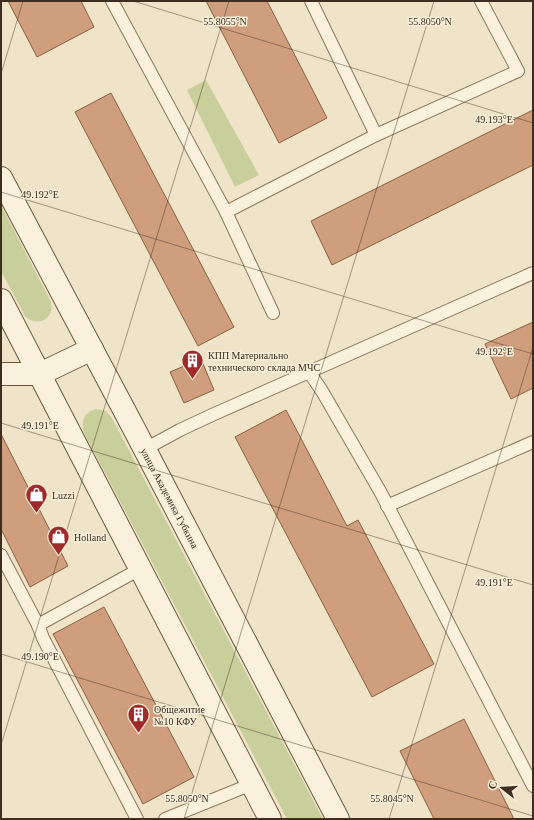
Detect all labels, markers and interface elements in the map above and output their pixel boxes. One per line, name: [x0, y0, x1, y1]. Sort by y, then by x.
text: 55.8055°N: [203, 16, 247, 27]
text: 55.8050°N: [408, 16, 452, 27]
text: 49.193°E: [475, 114, 513, 125]
text: 49.192°E: [21, 189, 59, 200]
text: 49.192°E: [475, 346, 513, 357]
building icon: КПП Материально технического склада МЧС: [179, 348, 205, 381]
place label: КПП Материально технического склада МЧС: [208, 350, 320, 373]
text: 49.191°E: [21, 420, 59, 431]
street label: улица Академика Губкина: [138, 446, 201, 551]
shop icon: Luzzi: [24, 482, 50, 515]
place label: Luzzi: [52, 490, 75, 501]
shop icon: Holland: [45, 524, 71, 557]
place label: Holland: [74, 532, 106, 543]
text: 49.191°E: [475, 577, 513, 588]
text: 49.190°E: [21, 651, 59, 662]
building icon: Общежитие №10 КФУ: [126, 702, 152, 735]
place label: Общежитие №10 КФУ: [154, 704, 205, 727]
north arrow: [482, 768, 522, 808]
text: С: [486, 779, 499, 791]
text: 55.8050°N: [165, 793, 209, 804]
text: 55.8045°N: [370, 793, 414, 804]

